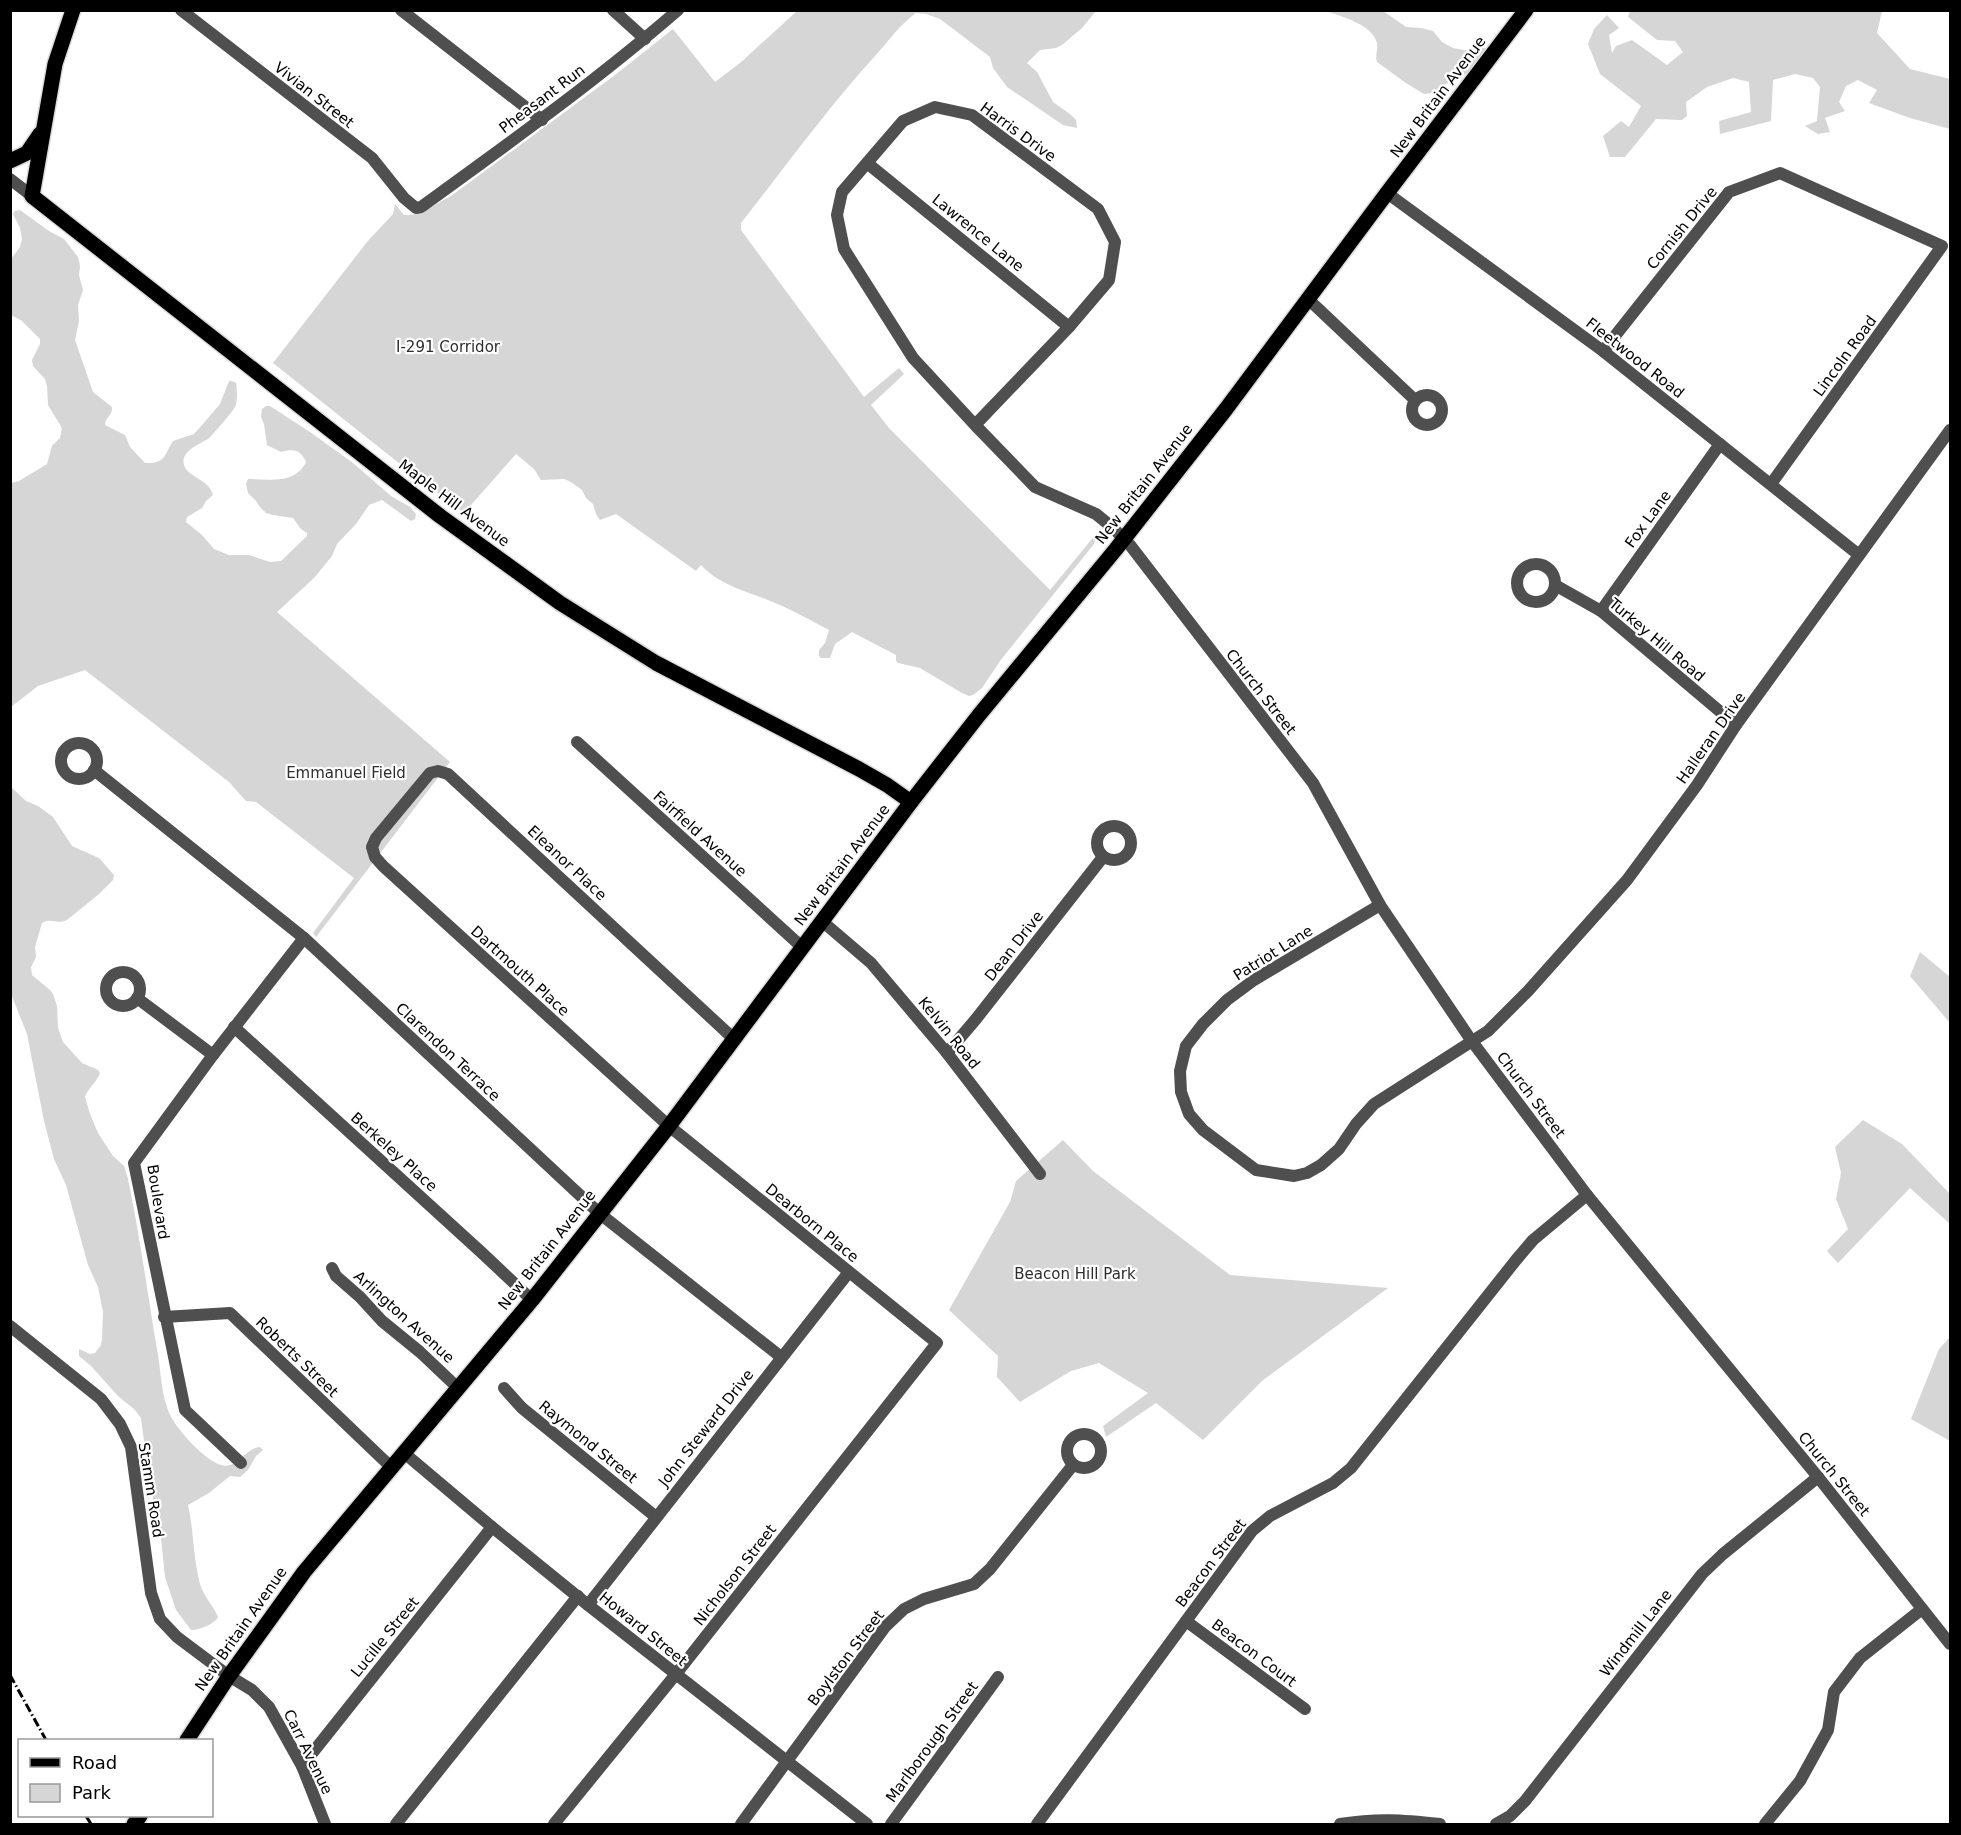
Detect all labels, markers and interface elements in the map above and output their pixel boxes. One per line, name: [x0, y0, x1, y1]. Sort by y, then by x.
street label: New Britain Avenue: [1386, 33, 1490, 161]
street label: Vivian Street: [271, 58, 358, 132]
street label: Pheasant Run: [495, 61, 589, 137]
street label: Harris Drive: [977, 98, 1059, 166]
street label: Cornish Drive: [1643, 183, 1721, 273]
street label: Lawrence Lane: [928, 190, 1028, 276]
street label: Lincoln Road: [1810, 312, 1880, 400]
street label: Fleetwood Road: [1582, 314, 1688, 402]
park label: I-291 Corridor: [396, 338, 501, 356]
street label: New Britain Avenue: [1092, 420, 1196, 548]
street label: Maple Hill Avenue: [395, 455, 513, 551]
street label: Fox Lane: [1621, 487, 1675, 551]
street label: Turkey Hill Road: [1605, 594, 1709, 685]
street label: Church Street: [1222, 646, 1300, 738]
street label: Halleran Drive: [1673, 689, 1749, 787]
park label: Emmanuel Field: [286, 764, 406, 782]
street label: Fairfield Avenue: [650, 787, 750, 881]
street label: New Britain Avenue: [790, 801, 894, 929]
street label: Eleanor Place: [524, 822, 610, 904]
street label: Dean Drive: [981, 907, 1047, 985]
street label: Dartmouth Place: [467, 922, 573, 1020]
street label: Patriot Lane: [1230, 922, 1316, 984]
street label: Kelvin Road: [914, 993, 984, 1073]
street label: Clarendon Terrace: [392, 999, 504, 1105]
street label: Church Street: [1493, 1048, 1569, 1142]
street label: Berkeley Place: [347, 1109, 441, 1195]
street label: Boulevard: [143, 1163, 173, 1241]
street label: Dearborn Place: [762, 1180, 862, 1266]
street label: New Britain Avenue: [495, 1186, 599, 1314]
park label: Beacon Hill Park: [1014, 1265, 1136, 1283]
street label: Arlington Avenue: [350, 1267, 458, 1367]
street label: Roberts Street: [252, 1313, 342, 1401]
street label: John Steward Drive: [654, 1366, 757, 1491]
street label: Raymond Street: [535, 1397, 641, 1487]
street label: Church Street: [1794, 1428, 1874, 1520]
street label: Stamm Road: [135, 1441, 167, 1539]
street label: Beacon Street: [1172, 1515, 1250, 1611]
street label: Nicholson Street: [690, 1521, 780, 1629]
street label: New Britain Avenue: [191, 1563, 291, 1695]
street label: Windmill Lane: [1596, 1586, 1676, 1680]
street label: Howard Street: [595, 1588, 691, 1670]
street label: Lucille Street: [347, 1593, 423, 1681]
street label: Boylston Street: [804, 1606, 888, 1709]
street label: Beacon Court: [1208, 1615, 1300, 1691]
street label: Marlborough Street: [882, 1678, 982, 1806]
street label: Carr Avenue: [280, 1707, 336, 1797]
legend: [18, 1739, 213, 1817]
text: Road: [72, 1752, 117, 1773]
text: Park: [72, 1782, 111, 1803]

